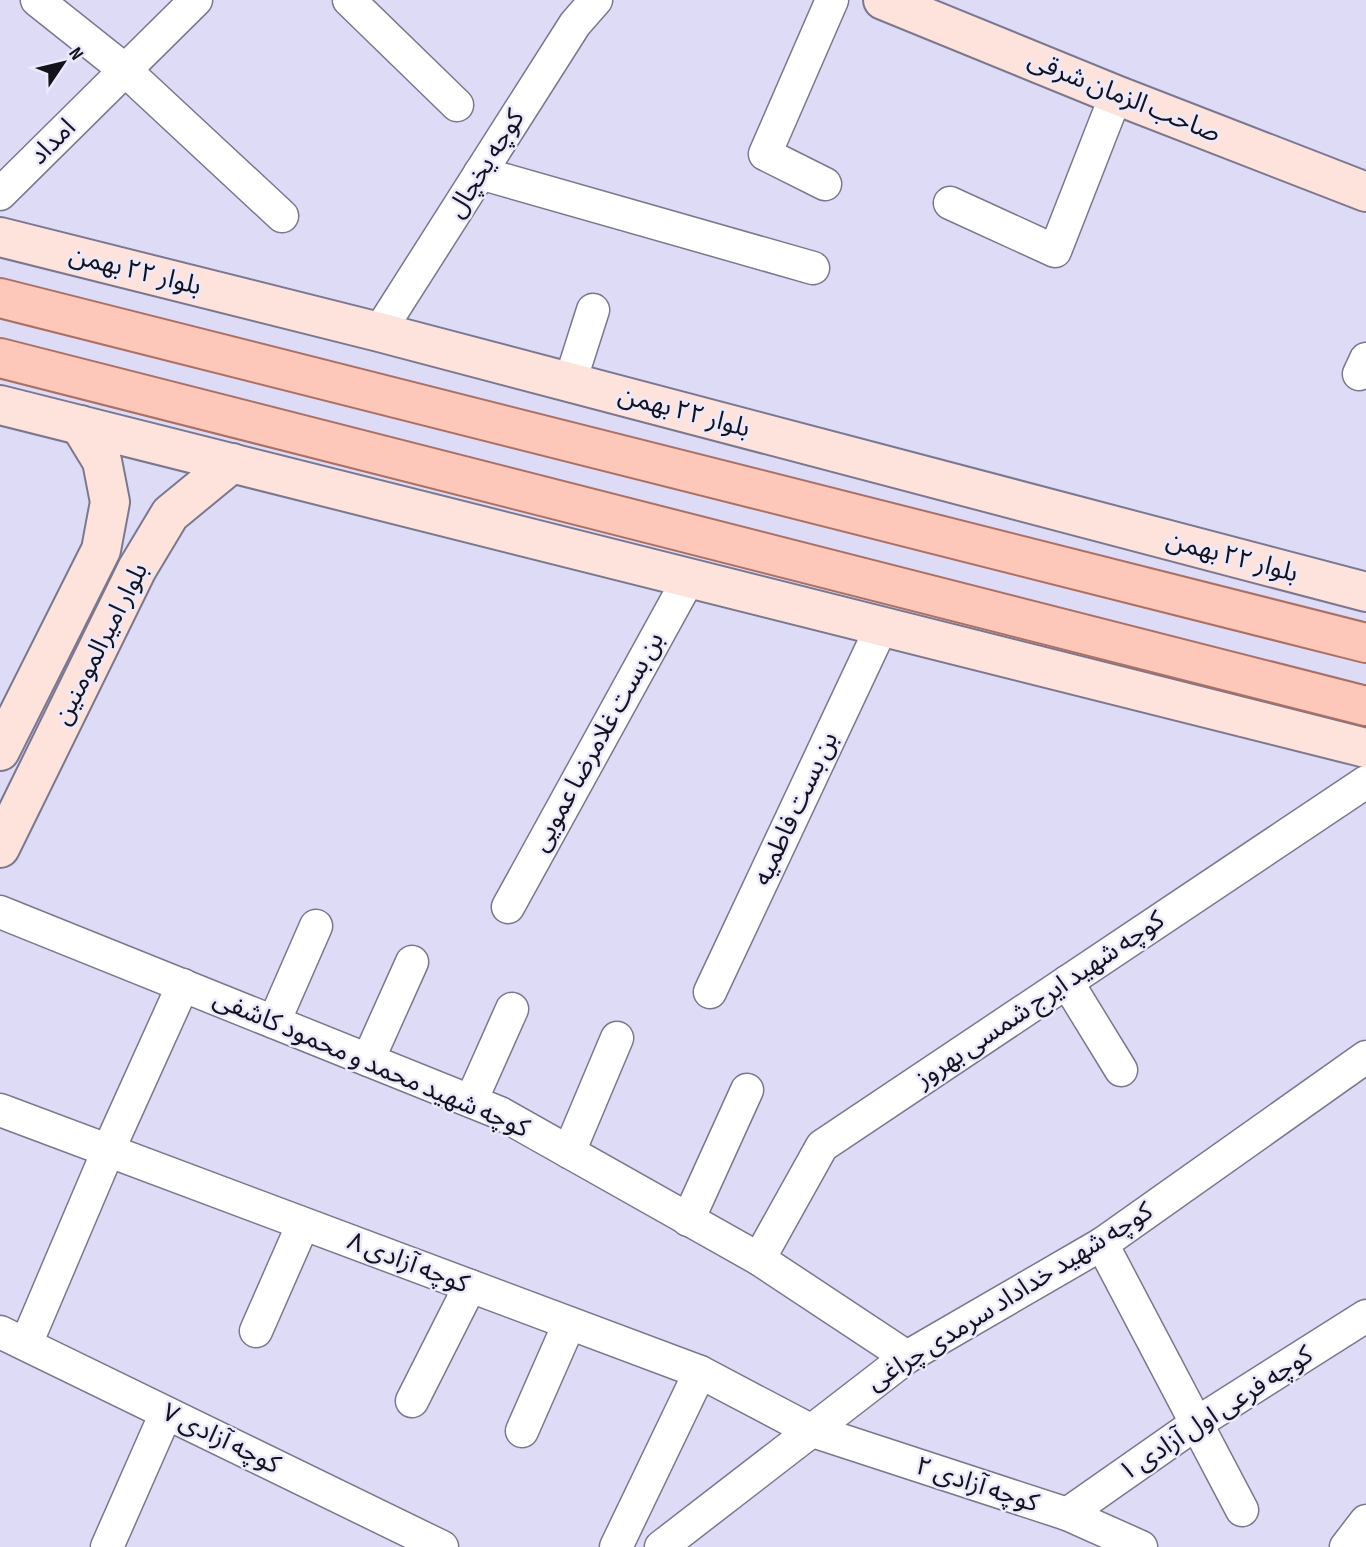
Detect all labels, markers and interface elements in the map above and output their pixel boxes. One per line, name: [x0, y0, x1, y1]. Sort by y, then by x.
north arrow: [28, 28, 98, 98]
text: N: [63, 43, 88, 65]
street label: صاحب الزمان شرقی: [1023, 44, 1225, 150]
street label: کوچه یخچال: [441, 104, 532, 224]
street label: امداد: [24, 113, 82, 171]
street label: بلوار ۲۲ بهمن: [66, 240, 204, 302]
street label: بلوار ۲۲ بهمن: [615, 380, 753, 444]
street label: بلوار ۲۲ بهمن: [1163, 525, 1301, 589]
street label: بلوار امیرالمومنین: [47, 558, 155, 730]
street label: بن بست غلامرضا عمویی: [525, 627, 671, 857]
street label: بن بست فاطمیه: [747, 727, 845, 891]
street label: کوچه شهید ایرج شمسی بهروز: [909, 905, 1172, 1097]
street label: کوچه شهید محمد و محمود کاشفی: [208, 983, 534, 1145]
street label: کوچه شهید خداداد سرمدی چراغی: [861, 1196, 1159, 1398]
street label: کوچه آزادی ۸: [343, 1226, 473, 1300]
street label: کوچه فرعی اول آزادی ۱: [1113, 1340, 1319, 1488]
street label: کوچه آزادی ۷: [157, 1397, 285, 1481]
street label: کوچه آزادی ۲: [912, 1451, 1043, 1520]

